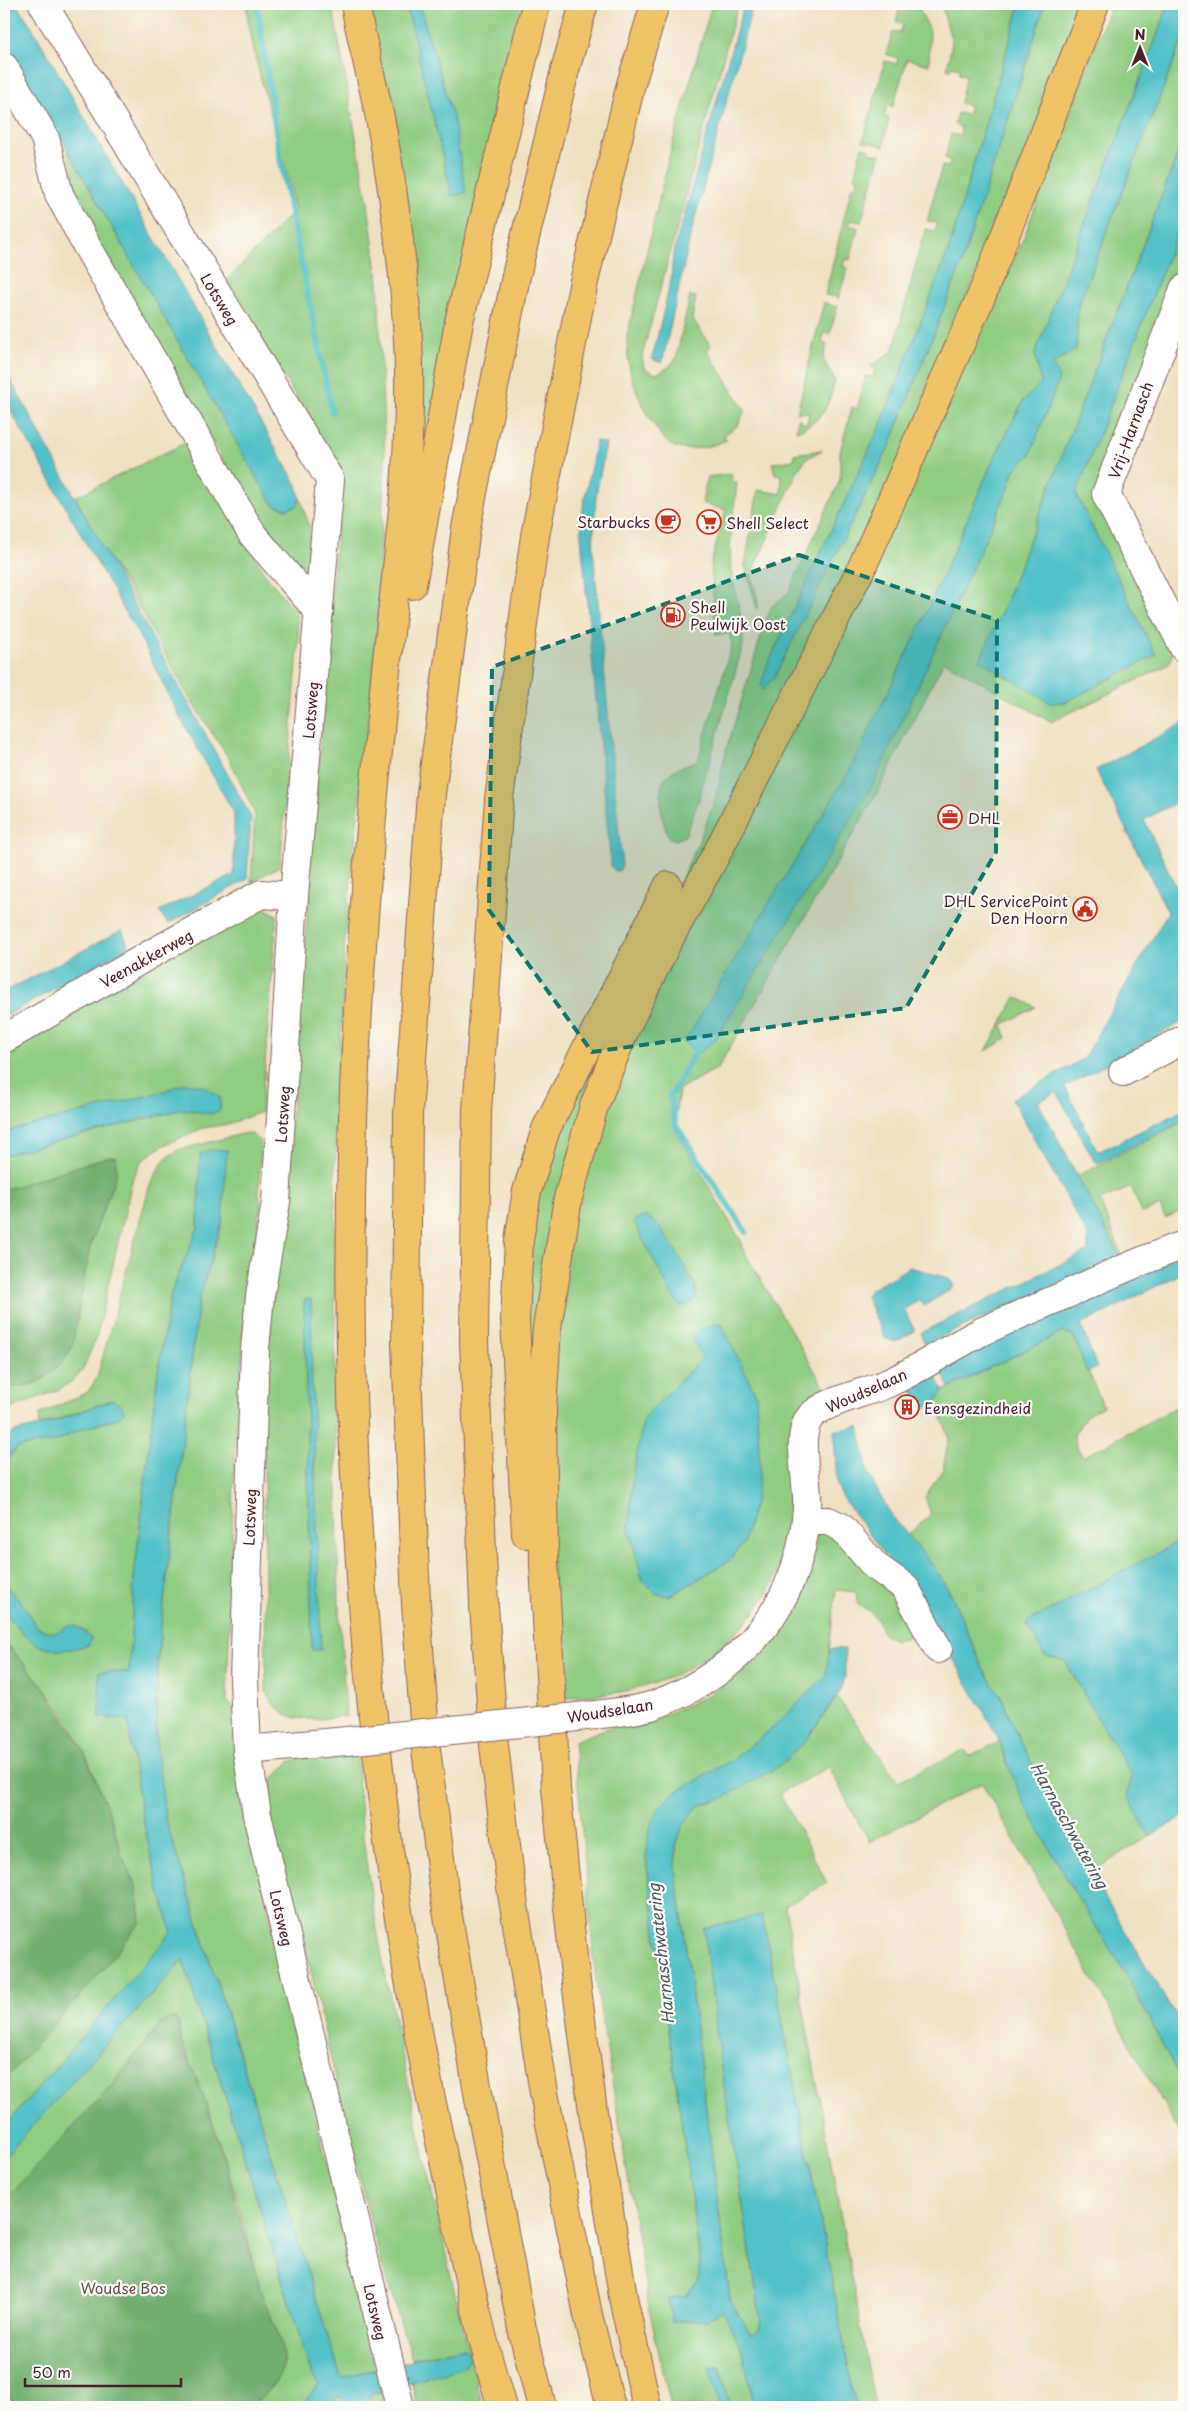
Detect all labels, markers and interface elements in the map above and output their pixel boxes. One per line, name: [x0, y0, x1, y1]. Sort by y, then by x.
north arrow: [1116, 22, 1166, 72]
text: N: [1134, 24, 1146, 45]
street label: Lotsweg: [195, 268, 245, 330]
street label: Vrij-Harnasch: [1102, 378, 1158, 482]
cafe icon: Starbucks: [655, 508, 681, 534]
supermarket icon: Shell Select: [696, 509, 722, 535]
place label: Starbucks: [577, 510, 650, 533]
place label: Shell Select: [726, 511, 809, 534]
place label: Shell Peulwijk Oost: [690, 595, 786, 635]
fuel station icon: Shell Peulwijk Oost: [660, 602, 686, 628]
street label: Lotsweg: [296, 680, 324, 740]
office icon: DHL: [937, 804, 963, 830]
place label: DHL: [968, 806, 1001, 829]
place label: DHL ServicePoint Den Hoorn: [943, 889, 1068, 929]
public building icon: DHL ServicePoint Den Hoorn: [1072, 896, 1098, 922]
street label: Veenakkerweg: [95, 923, 197, 993]
street label: Lotsweg: [269, 1085, 295, 1143]
street label: Woudselaan: [822, 1362, 910, 1418]
building icon: Eensgezindheid: [894, 1394, 920, 1420]
place label: Eensgezindheid: [924, 1396, 1031, 1419]
street label: Lotsweg: [237, 1488, 261, 1546]
street label: Woudselaan: [565, 1692, 655, 1728]
water label: Harnaschwatering: [1025, 1757, 1116, 1894]
water label: Harnaschwatering: [640, 1881, 679, 2026]
street label: Lotsweg: [264, 1887, 300, 1949]
park label: Woudse Bos: [80, 2276, 166, 2299]
street label: Lotsweg: [358, 2281, 394, 2343]
scale bar: [25, 2356, 181, 2388]
text: 50 m: [32, 2360, 71, 2383]

